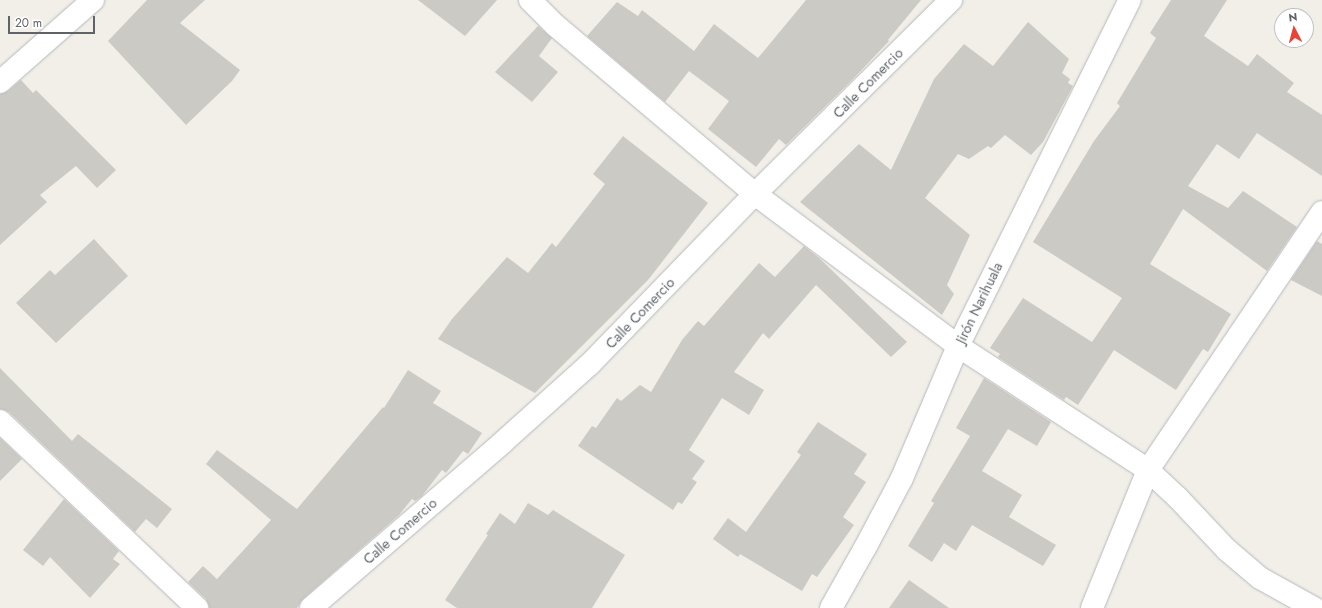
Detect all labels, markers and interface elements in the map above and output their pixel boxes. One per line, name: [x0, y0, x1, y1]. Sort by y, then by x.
scale bar: [10, 8, 97, 34]
north arrow: [1274, 8, 1314, 48]
text: N: [1288, 9, 1298, 25]
text: 20 m: [15, 14, 42, 32]
street label: Calle Comercio: [829, 44, 907, 122]
street label: Jirón Narihuala: [952, 260, 1006, 346]
street label: Calle Comercio: [602, 274, 678, 352]
street label: Calle Comercio: [360, 494, 440, 568]

